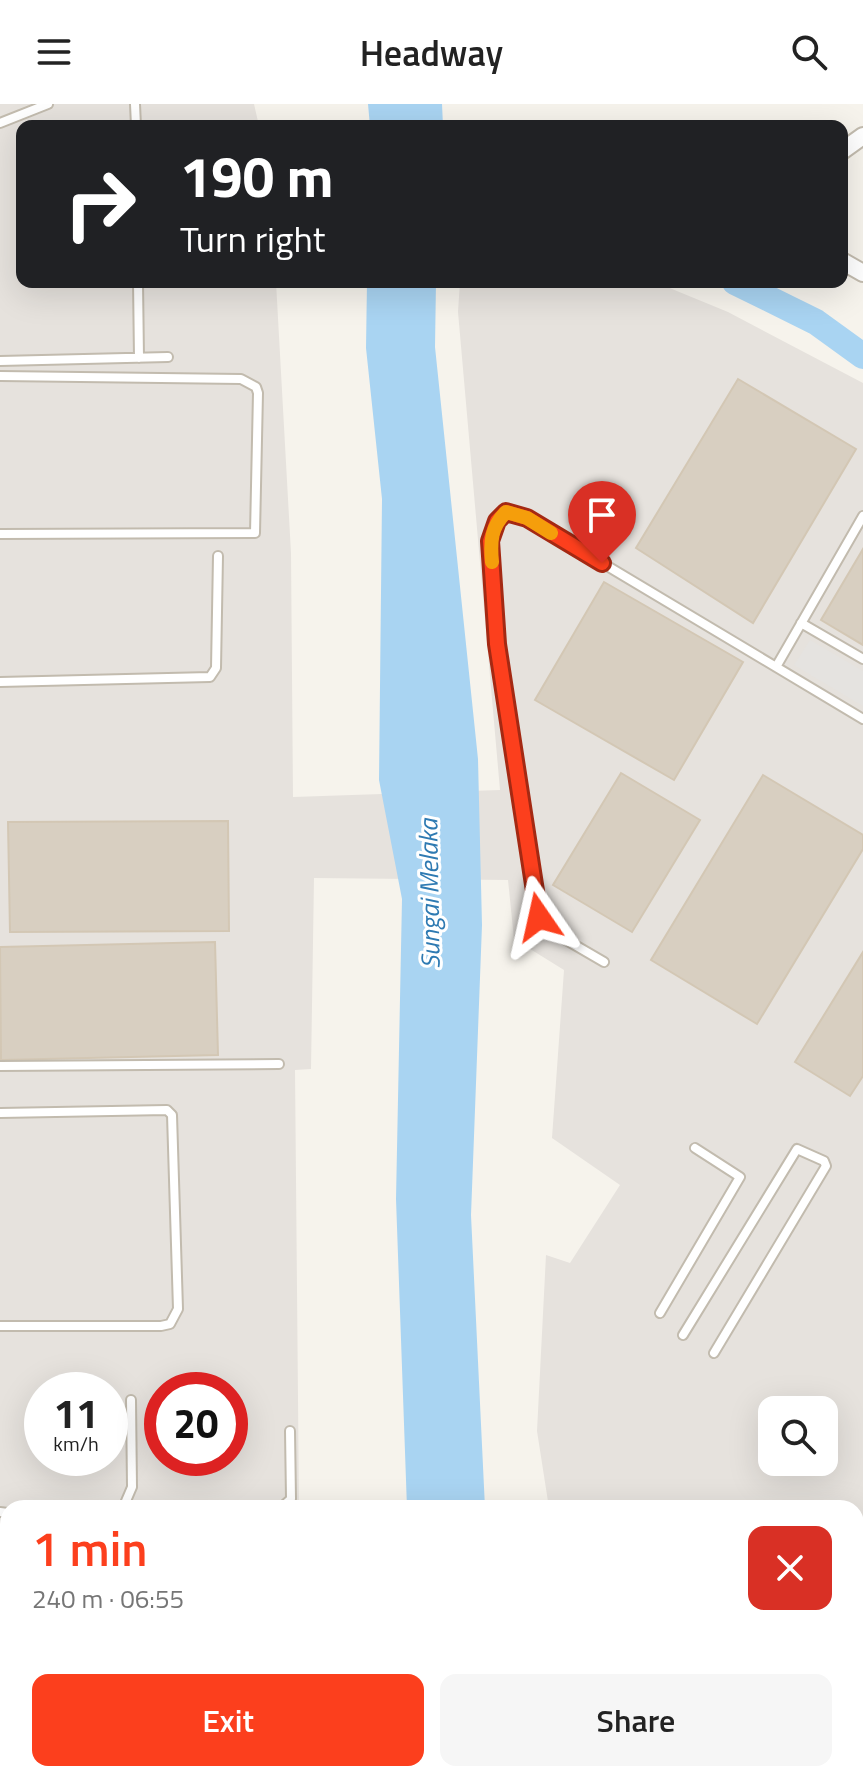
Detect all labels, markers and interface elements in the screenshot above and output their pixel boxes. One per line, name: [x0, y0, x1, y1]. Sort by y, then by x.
text: Headway: [360, 25, 503, 80]
icon: menu: [32, 30, 76, 74]
icon: search: [787, 30, 831, 74]
text: 190 m: [180, 134, 333, 219]
icon: right: [48, 152, 152, 256]
text: Turn right: [180, 211, 325, 266]
pin: [568, 481, 636, 563]
icon: arrive: [580, 493, 624, 537]
water label: Sungai Melaka: [408, 817, 450, 969]
position arrow: [497, 875, 581, 959]
speed limit sign: 20: [144, 1372, 248, 1476]
text: 11: [54, 1383, 98, 1444]
map controls: [758, 1396, 838, 1476]
button: search: [758, 1396, 838, 1476]
text: km/h: [53, 1428, 99, 1459]
text: 1 min: [32, 1512, 147, 1585]
button: close: [748, 1526, 832, 1610]
text: 240 m · 06:55: [32, 1579, 184, 1618]
button: Exit: [32, 1674, 424, 1766]
button: Share: [440, 1674, 832, 1766]

